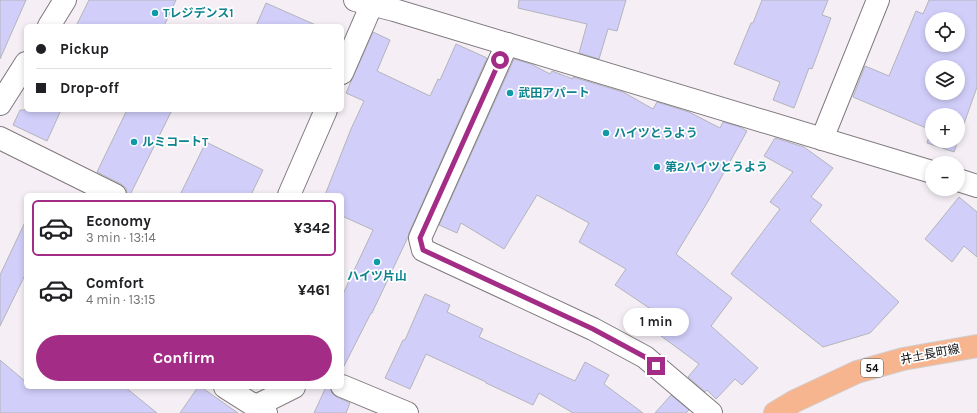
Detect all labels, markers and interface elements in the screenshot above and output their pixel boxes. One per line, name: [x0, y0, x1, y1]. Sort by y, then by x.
place label: Tレジデンス1: [163, 6, 233, 20]
marker: Tレジデンス1: [150, 8, 160, 18]
map controls: [925, 12, 965, 196]
button: locate: [925, 12, 965, 52]
text: Pickup: [60, 40, 109, 58]
route start: [491, 51, 509, 69]
button: layers: [925, 60, 965, 100]
text: Drop-off: [60, 79, 119, 97]
place label: 武田アパート: [518, 86, 590, 100]
marker: 武田アパート: [505, 88, 515, 98]
button: +: [925, 108, 965, 148]
place label: ハイツとうよう: [614, 126, 698, 140]
marker: ハイツとうよう: [601, 128, 611, 138]
place label: ルミコートT: [142, 135, 209, 149]
marker: ルミコートT: [129, 137, 139, 147]
button: −: [925, 156, 965, 196]
place label: 第2ハイツとうよう: [665, 160, 768, 174]
marker: 第2ハイツとうよう: [652, 162, 662, 172]
icon: car: [38, 210, 74, 246]
text: Economy: [86, 212, 151, 230]
text: ¥342: [294, 219, 330, 237]
text: 3 min · 13:14: [86, 230, 156, 245]
marker: ハイツ片山: [372, 257, 382, 267]
place label: ハイツ片山: [347, 269, 407, 283]
icon: car: [38, 272, 74, 308]
text: Comfort: [86, 274, 144, 292]
text: ¥461: [298, 281, 330, 299]
text: 4 min · 13:15: [86, 292, 155, 307]
callout: 1 min: [623, 308, 689, 336]
text: 1 min: [640, 314, 672, 329]
button: Confirm: [36, 335, 332, 381]
street label: 井土長町線: [899, 341, 961, 367]
route end: [647, 357, 665, 375]
road number: 54: [861, 359, 883, 377]

